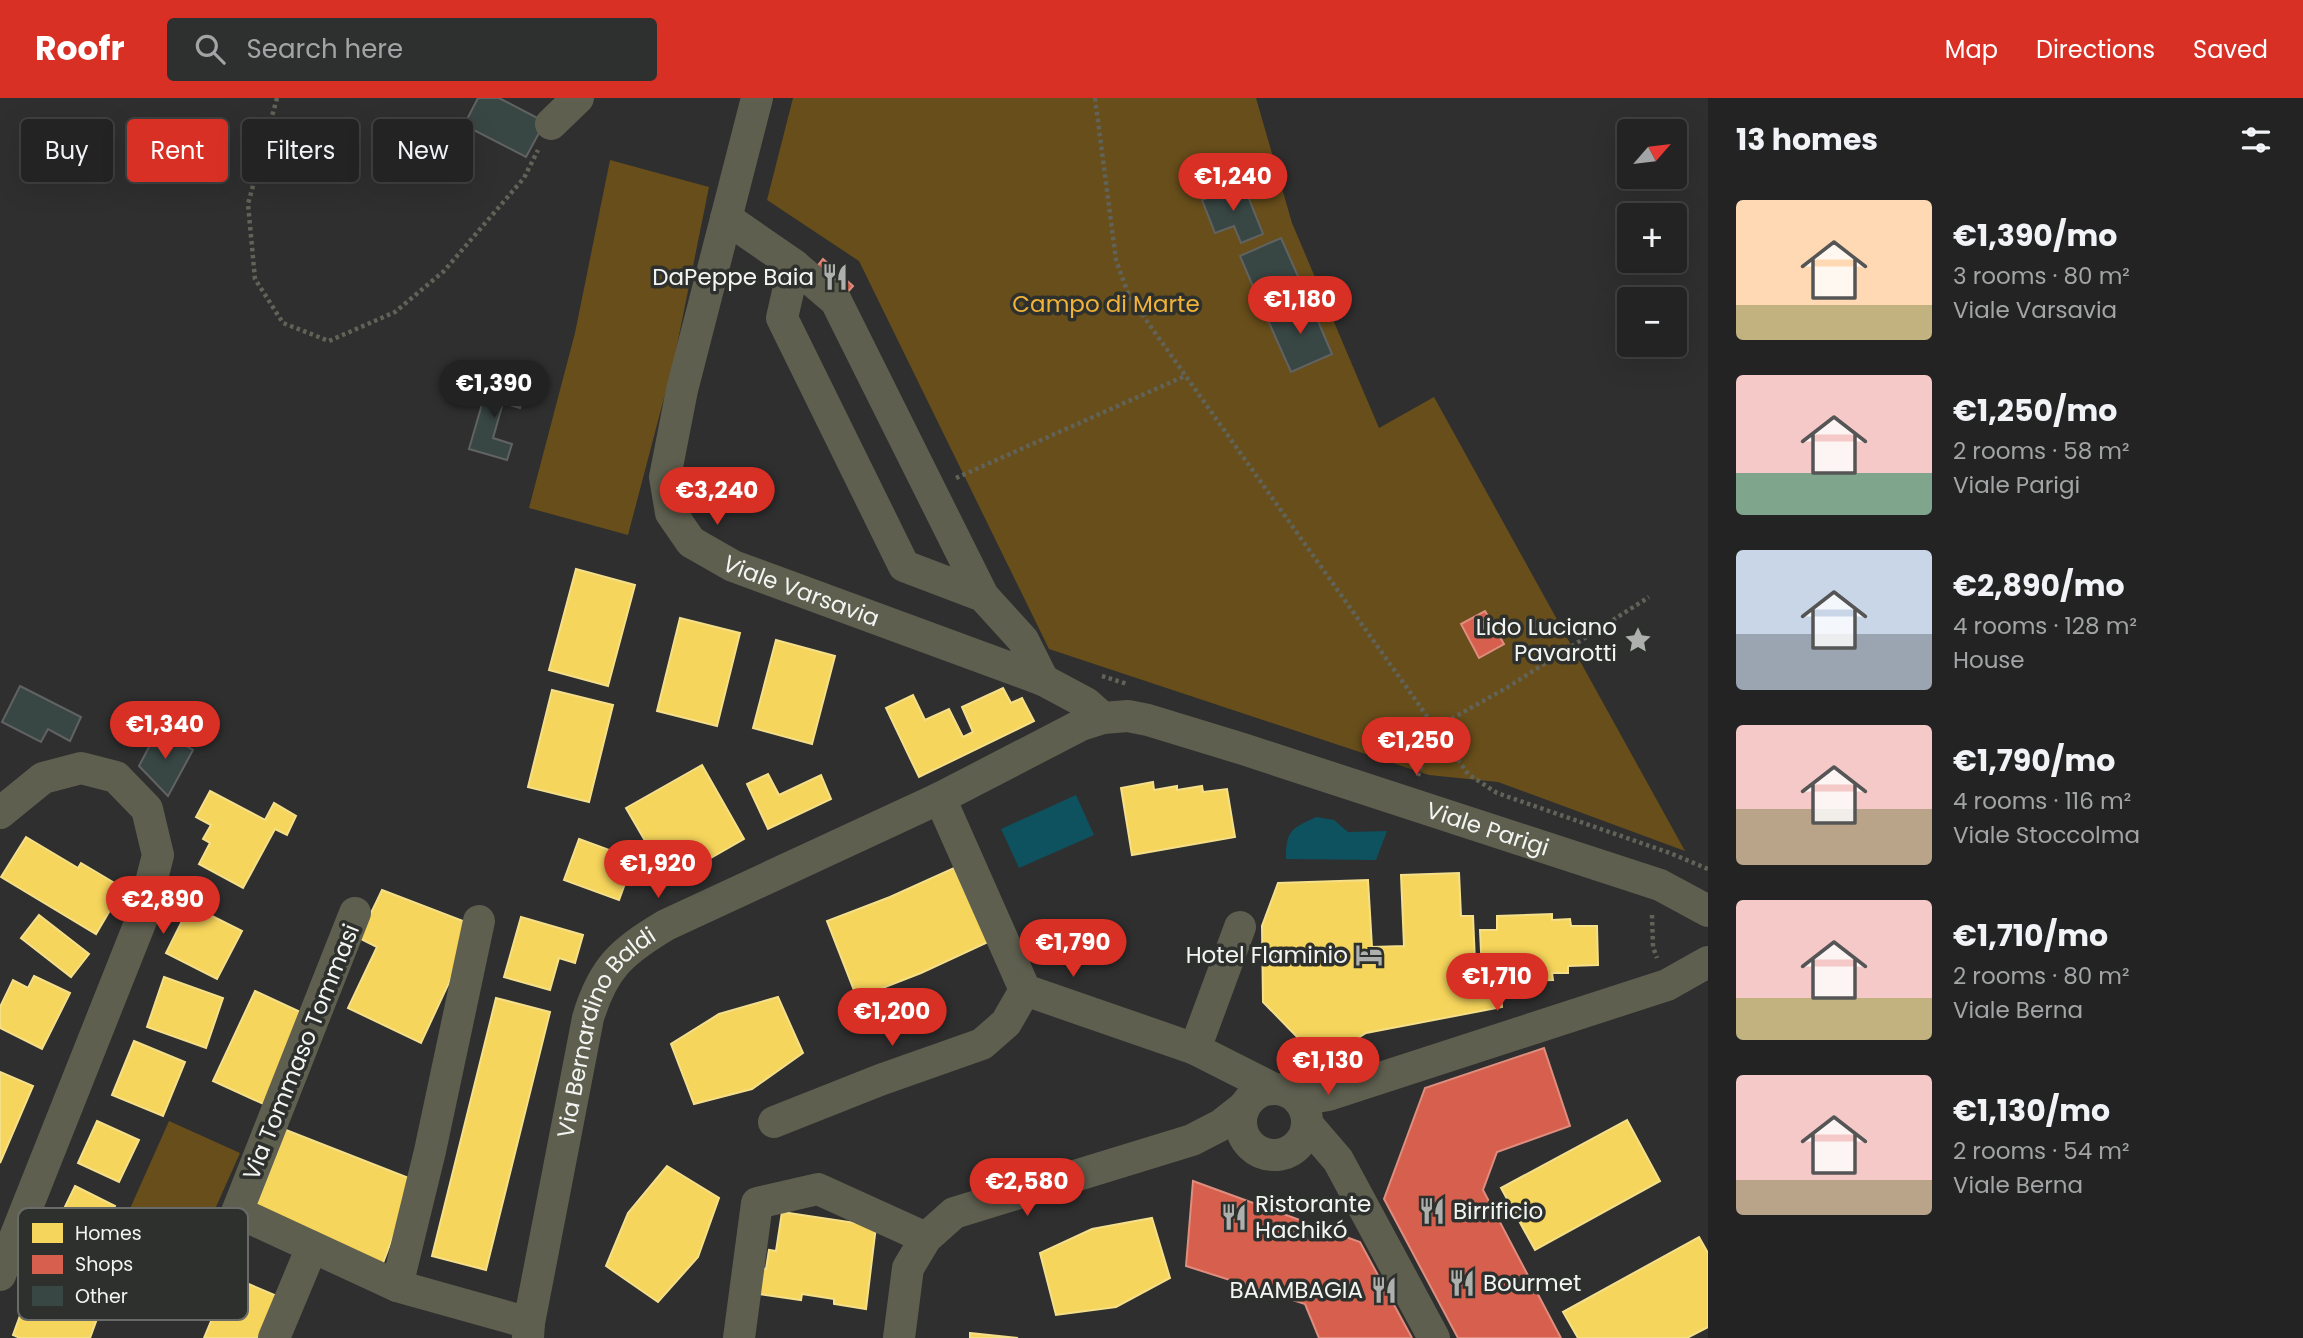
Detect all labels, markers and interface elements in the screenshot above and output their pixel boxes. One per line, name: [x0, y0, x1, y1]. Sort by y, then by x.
search box: [167, 18, 657, 81]
text: Roofr: [35, 25, 125, 72]
icon: search: [191, 30, 229, 68]
text: Search here: [247, 31, 403, 67]
text: Map: [1945, 33, 1998, 66]
text: Directions: [2036, 33, 2155, 66]
text: Saved: [2193, 33, 2268, 66]
text: 13 homes: [1736, 118, 1878, 161]
chip: Buy: [21, 119, 113, 182]
chip: Rent: [127, 119, 228, 182]
chip: Filters: [242, 119, 359, 182]
chip: New: [373, 119, 473, 182]
north arrow: [1617, 119, 1687, 189]
map controls: [1617, 119, 1687, 357]
icon: filters: [2237, 121, 2275, 159]
pin: €1,240: [1176, 153, 1290, 213]
text: €1,240: [1194, 160, 1272, 192]
button: +: [1617, 203, 1687, 273]
text: €1,390/mo: [1953, 214, 2117, 257]
icon: home: [1792, 228, 1876, 312]
text: 3 rooms · 80 m²: [1953, 260, 2130, 292]
place label: DaPeppe Baia: [652, 261, 814, 293]
restaurant icon: DaPeppe Baia: [820, 262, 850, 292]
pin: €1,180: [1243, 276, 1357, 336]
text: €1,180: [1264, 283, 1336, 315]
button: −: [1617, 287, 1687, 357]
park label: Campo di Marte: [1012, 288, 1200, 320]
text: Viale Varsavia: [1953, 294, 2117, 326]
pin: €1,390: [437, 360, 551, 420]
text: €1,390: [456, 367, 532, 399]
text: €1,250/mo: [1953, 389, 2117, 432]
icon: home: [1792, 403, 1876, 487]
text: 2 rooms · 58 m²: [1953, 435, 2130, 467]
pin: €3,240: [660, 468, 774, 527]
text: Viale Parigi: [1953, 469, 2080, 501]
text: €3,240: [676, 474, 758, 506]
street label: Viale Varsavia: [717, 547, 884, 634]
text: €2,890/mo: [1953, 564, 2125, 607]
icon: home: [1792, 578, 1876, 662]
text: 4 rooms · 128 m²: [1953, 610, 2137, 642]
place label: Lido Luciano Pavarotti: [1476, 611, 1617, 669]
place icon: Lido Luciano Pavarotti: [1623, 625, 1653, 655]
text: House: [1953, 644, 2025, 676]
pin: €1,340: [108, 702, 222, 761]
text: €1,340: [126, 708, 204, 740]
pin: €1,250: [1359, 718, 1473, 777]
text: €1,250: [1378, 724, 1454, 756]
text: €1,790/mo: [1953, 739, 2115, 782]
icon: home: [1792, 753, 1876, 837]
text: 4 rooms · 116 m²: [1953, 785, 2131, 817]
street label: Viale Parigi: [1422, 794, 1553, 864]
text: Viale Stoccolma: [1953, 819, 2140, 851]
pin: €1,920: [601, 840, 715, 900]
text: €1,920: [620, 847, 696, 879]
pin: €2,890: [106, 876, 220, 936]
text: €2,890: [122, 883, 204, 915]
text: €1,710/mo: [1953, 914, 2108, 957]
street label: Via Tommaso Tommasi: [235, 919, 367, 1185]
street label: Via Bernardino Baldi: [549, 919, 662, 1141]
pin: €1,790: [1016, 920, 1130, 979]
text: €1,790: [1035, 926, 1111, 958]
icon: home: [1792, 928, 1876, 1012]
place label: Hotel Flaminio: [1186, 939, 1348, 971]
hotel icon: Hotel Flaminio: [1354, 940, 1384, 970]
pin: €1,710: [1440, 954, 1554, 1013]
text: €1,710: [1462, 960, 1532, 992]
text: 2 rooms · 80 m²: [1953, 960, 2130, 992]
pin: €1,200: [835, 988, 949, 1048]
text: Viale Berna: [1953, 994, 2083, 1026]
text: €1,200: [854, 995, 930, 1027]
pin: €1,130: [1271, 1038, 1385, 1097]
text: €1,130: [1292, 1044, 1364, 1076]
text: €1,130/mo: [1953, 1089, 2110, 1132]
icon: home: [1792, 1103, 1876, 1187]
text: 2 rooms · 54 m²: [1953, 1135, 2130, 1167]
pin: €2,580: [970, 1158, 1084, 1218]
text: €2,580: [986, 1165, 1068, 1197]
text: Viale Berna: [1953, 1169, 2083, 1201]
place label: Ristorante Hachikó: [1255, 1188, 1371, 1246]
place label: Birrificio: [1453, 1195, 1543, 1227]
restaurant icon: Birrificio: [1417, 1196, 1447, 1226]
restaurant icon: Ristorante Hachikó: [1219, 1202, 1249, 1232]
legend: [18, 1208, 248, 1320]
text: Homes: [75, 1220, 142, 1247]
text: Shops: [75, 1251, 133, 1278]
place label: Bourmet: [1483, 1267, 1581, 1299]
restaurant icon: Bourmet: [1447, 1268, 1477, 1298]
place label: BAAMBAGIA: [1229, 1274, 1363, 1306]
restaurant icon: BAAMBAGIA: [1369, 1275, 1399, 1305]
text: Other: [75, 1283, 128, 1310]

